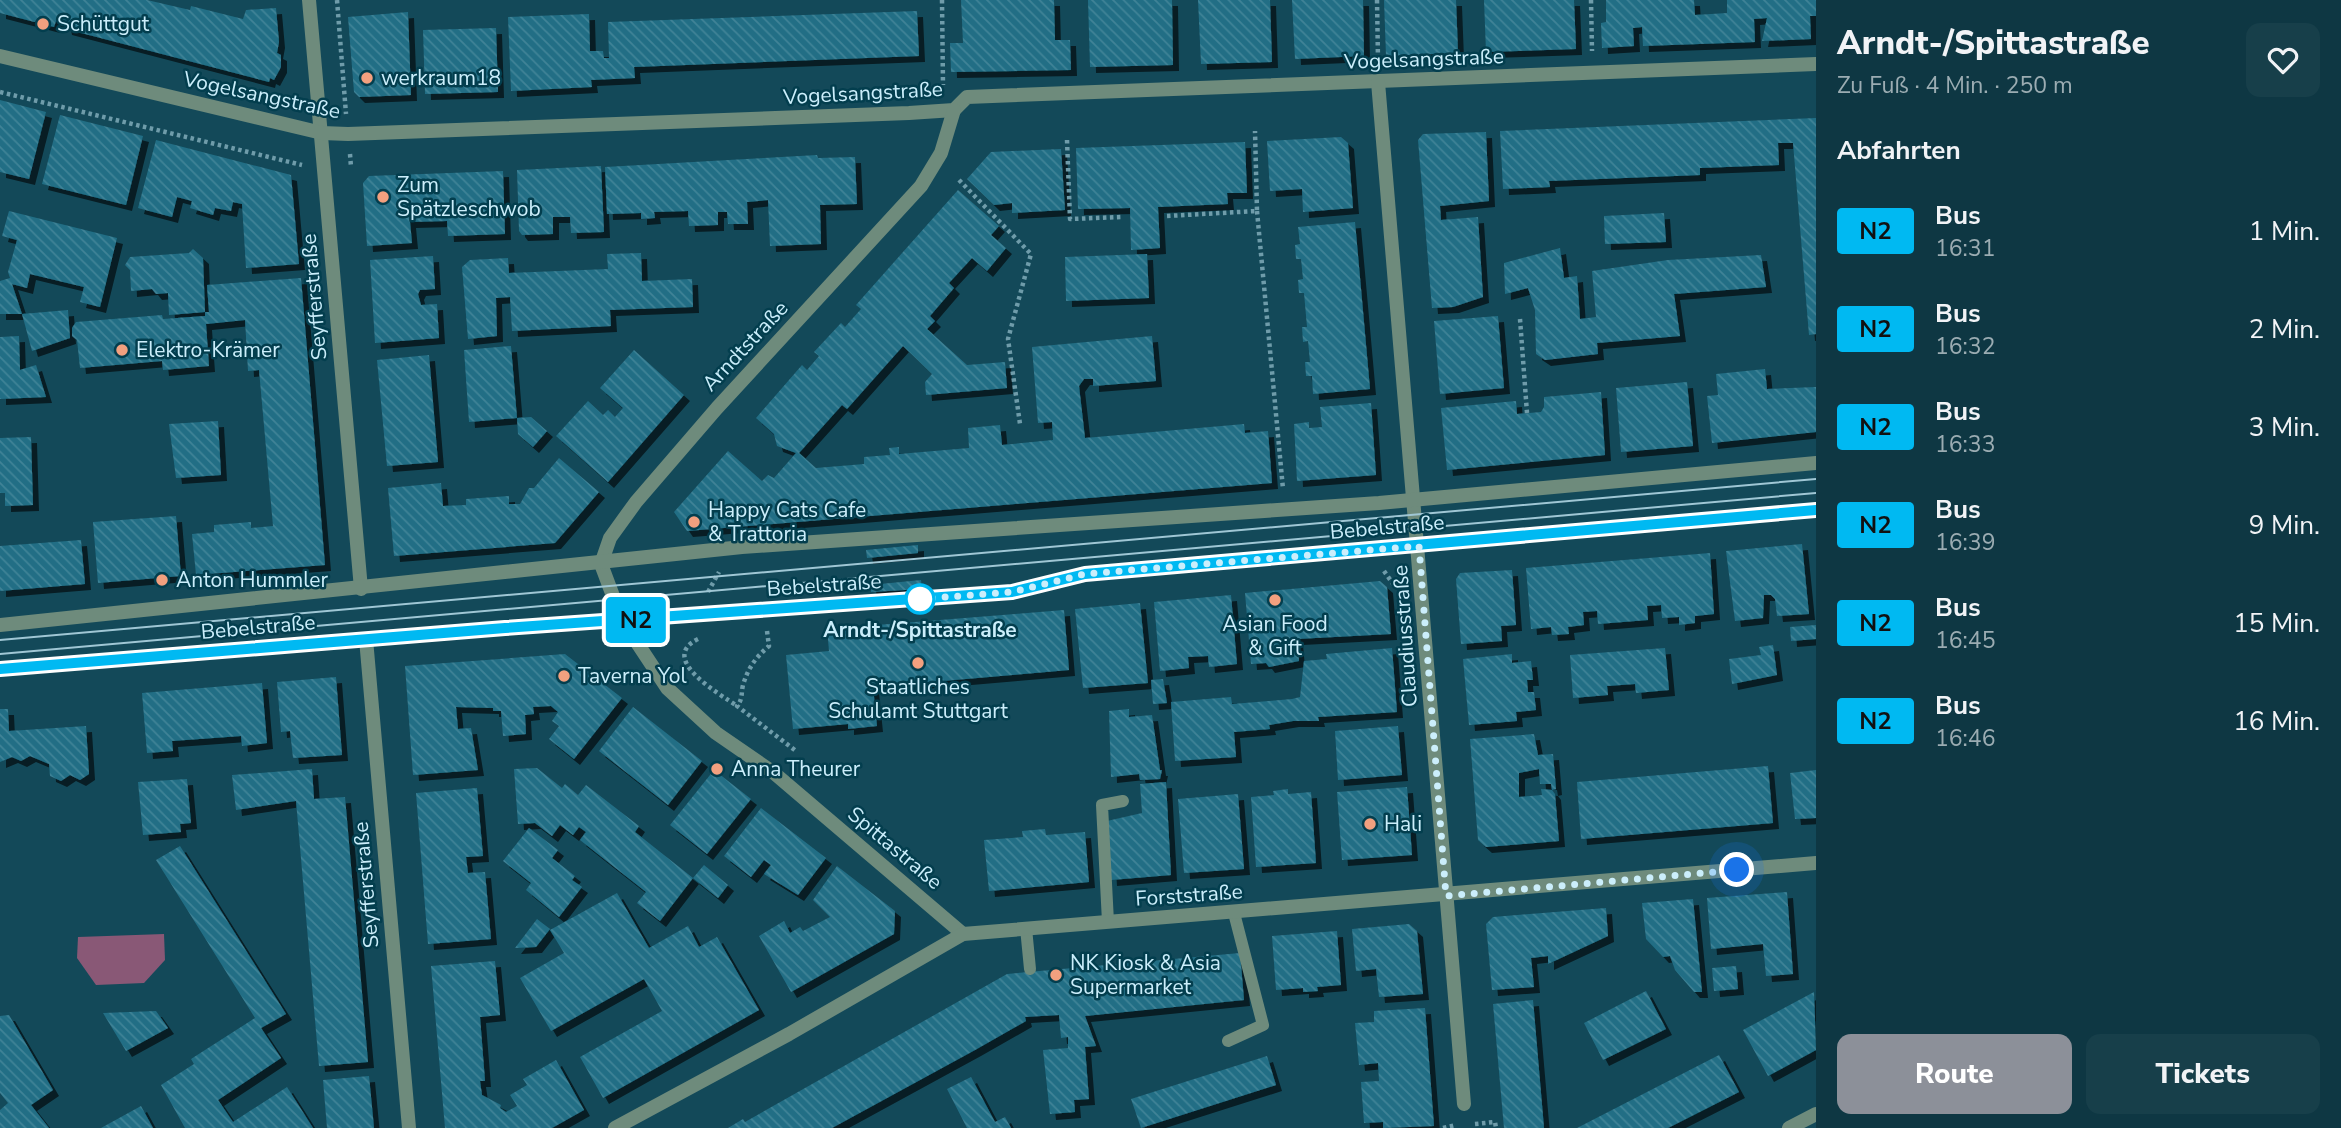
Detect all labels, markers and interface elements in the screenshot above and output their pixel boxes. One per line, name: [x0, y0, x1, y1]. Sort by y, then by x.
place label: Schüttgut: [57, 10, 150, 38]
marker: Schüttgut: [35, 16, 51, 32]
text: Arndt-/Spittastraße: [1837, 21, 2150, 66]
button: heart: [2246, 23, 2320, 97]
street label: Vogelsangstraße: [1343, 42, 1504, 76]
street label: Vogelsangstraße: [180, 64, 343, 125]
place label: werkraum18: [381, 64, 501, 92]
marker: werkraum18: [359, 70, 375, 86]
text: Zu Fuß · 4 Min. · 250 m: [1837, 70, 2073, 101]
street label: Vogelsangstraße: [781, 75, 944, 111]
text: Abfahrten: [1837, 133, 1961, 168]
place label: Zum Spätzleschwob: [397, 171, 541, 223]
marker: Zum Spätzleschwob: [375, 189, 391, 205]
text: Bus: [1935, 198, 1981, 233]
text: 1 Min.: [2249, 214, 2320, 249]
text: N2: [1859, 215, 1892, 247]
street label: Seyfferstraße: [295, 233, 333, 361]
text: 16:31: [1935, 233, 1995, 264]
street label: Arndtstraße: [696, 295, 794, 397]
text: Bus: [1935, 296, 1981, 331]
text: 2 Min.: [2249, 312, 2320, 347]
text: N2: [1859, 313, 1892, 345]
text: 16:32: [1935, 331, 1995, 362]
place label: Elektro-Krämer: [136, 336, 280, 364]
marker: Elektro-Krämer: [114, 342, 130, 358]
text: Bus: [1935, 394, 1981, 429]
text: 3 Min.: [2249, 410, 2320, 445]
text: N2: [1859, 411, 1892, 443]
text: 16:33: [1935, 429, 1995, 460]
text: Bus: [1935, 492, 1981, 527]
place label: Happy Cats Cafe & Trattoria: [708, 496, 866, 548]
street label: Bebelstraße: [1329, 508, 1445, 546]
text: 9 Min.: [2249, 508, 2320, 543]
text: N2: [1859, 509, 1892, 541]
marker: Happy Cats Cafe & Trattoria: [686, 514, 702, 530]
text: 16:39: [1935, 527, 1995, 558]
street label: Claudiusstraße: [1386, 564, 1424, 708]
place label: Anton Hummler: [176, 566, 328, 594]
street label: Bebelstraße: [766, 567, 882, 603]
marker: Anton Hummler: [154, 572, 170, 588]
marker: Arndt-/Spittastraße: [905, 584, 935, 614]
text: Bus: [1935, 590, 1981, 625]
marker: Asian Food & Gift: [1267, 592, 1283, 608]
line badge: N2: [604, 597, 668, 643]
text: N2: [620, 604, 652, 636]
text: 15 Min.: [2233, 606, 2320, 641]
text: N2: [1859, 607, 1892, 639]
street label: Bebelstraße: [200, 608, 316, 646]
place label: Asian Food & Gift: [1222, 610, 1328, 662]
place label: Arndt-/Spittastraße: [823, 616, 1017, 644]
text: 16:45: [1935, 625, 1995, 656]
marker: Staatliches Schulamt Stuttgart: [910, 655, 926, 671]
place label: Taverna Yol: [578, 662, 687, 690]
marker: Taverna Yol: [556, 668, 572, 684]
place label: Staatliches Schulamt Stuttgart: [828, 673, 1008, 725]
text: Bus: [1935, 688, 1981, 723]
text: 16 Min.: [2233, 704, 2320, 739]
text: N2: [1859, 705, 1892, 737]
text: 16:46: [1935, 723, 1995, 754]
place label: Anna Theurer: [731, 755, 861, 783]
marker: Anna Theurer: [709, 761, 725, 777]
street label: Spittastraße: [842, 800, 948, 896]
place label: Hali: [1384, 810, 1422, 838]
marker: Hali: [1362, 816, 1378, 832]
street label: Seyfferstraße: [347, 821, 385, 949]
your location: [1719, 852, 1754, 887]
street label: Forststraße: [1134, 877, 1244, 913]
place label: NK Kiosk & Asia Supermarket: [1070, 949, 1221, 1001]
marker: NK Kiosk & Asia Supermarket: [1048, 967, 1064, 983]
button: Route: [1837, 1034, 2072, 1114]
button: Tickets: [2086, 1034, 2320, 1114]

